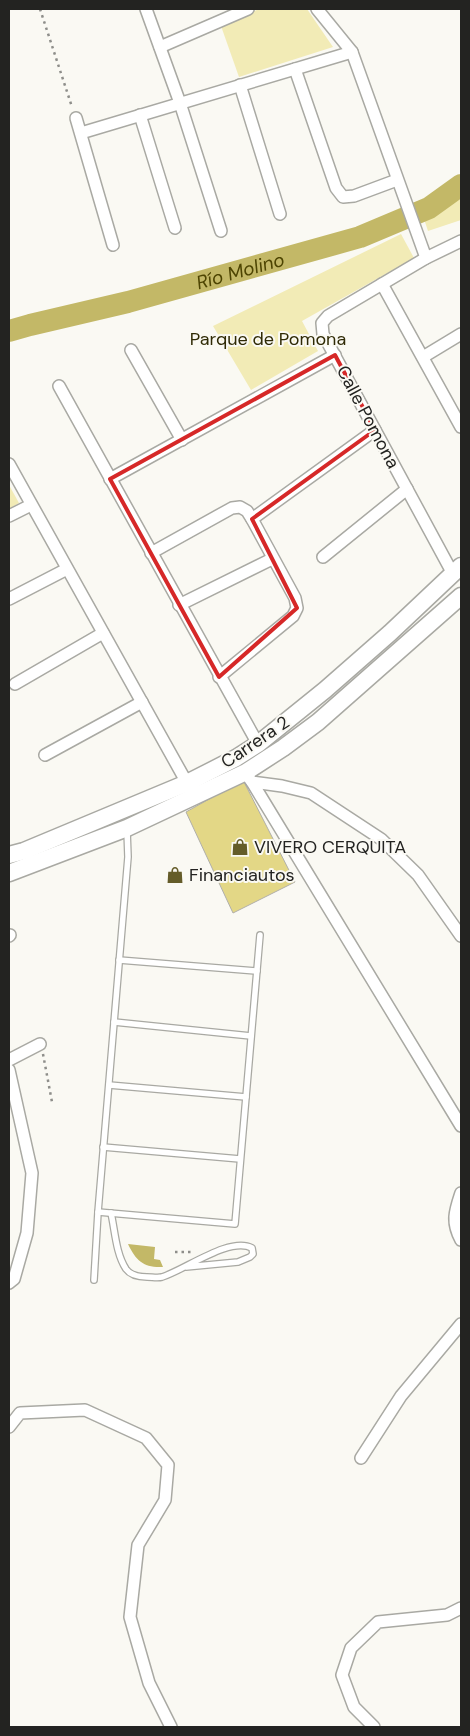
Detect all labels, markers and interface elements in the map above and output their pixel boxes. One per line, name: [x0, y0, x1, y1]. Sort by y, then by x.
water label: Río Molino: [193, 247, 287, 295]
park label: Parque de Pomona: [190, 327, 346, 351]
street label: Calle Pomona: [331, 361, 405, 473]
street label: Carrera 2: [216, 710, 294, 774]
place label: VIVERO CERQUITA: [254, 835, 406, 859]
shop icon: VIVERO CERQUITA: [230, 837, 250, 857]
place label: Financiautos: [189, 863, 295, 887]
shop icon: Financiautos: [165, 865, 185, 885]

